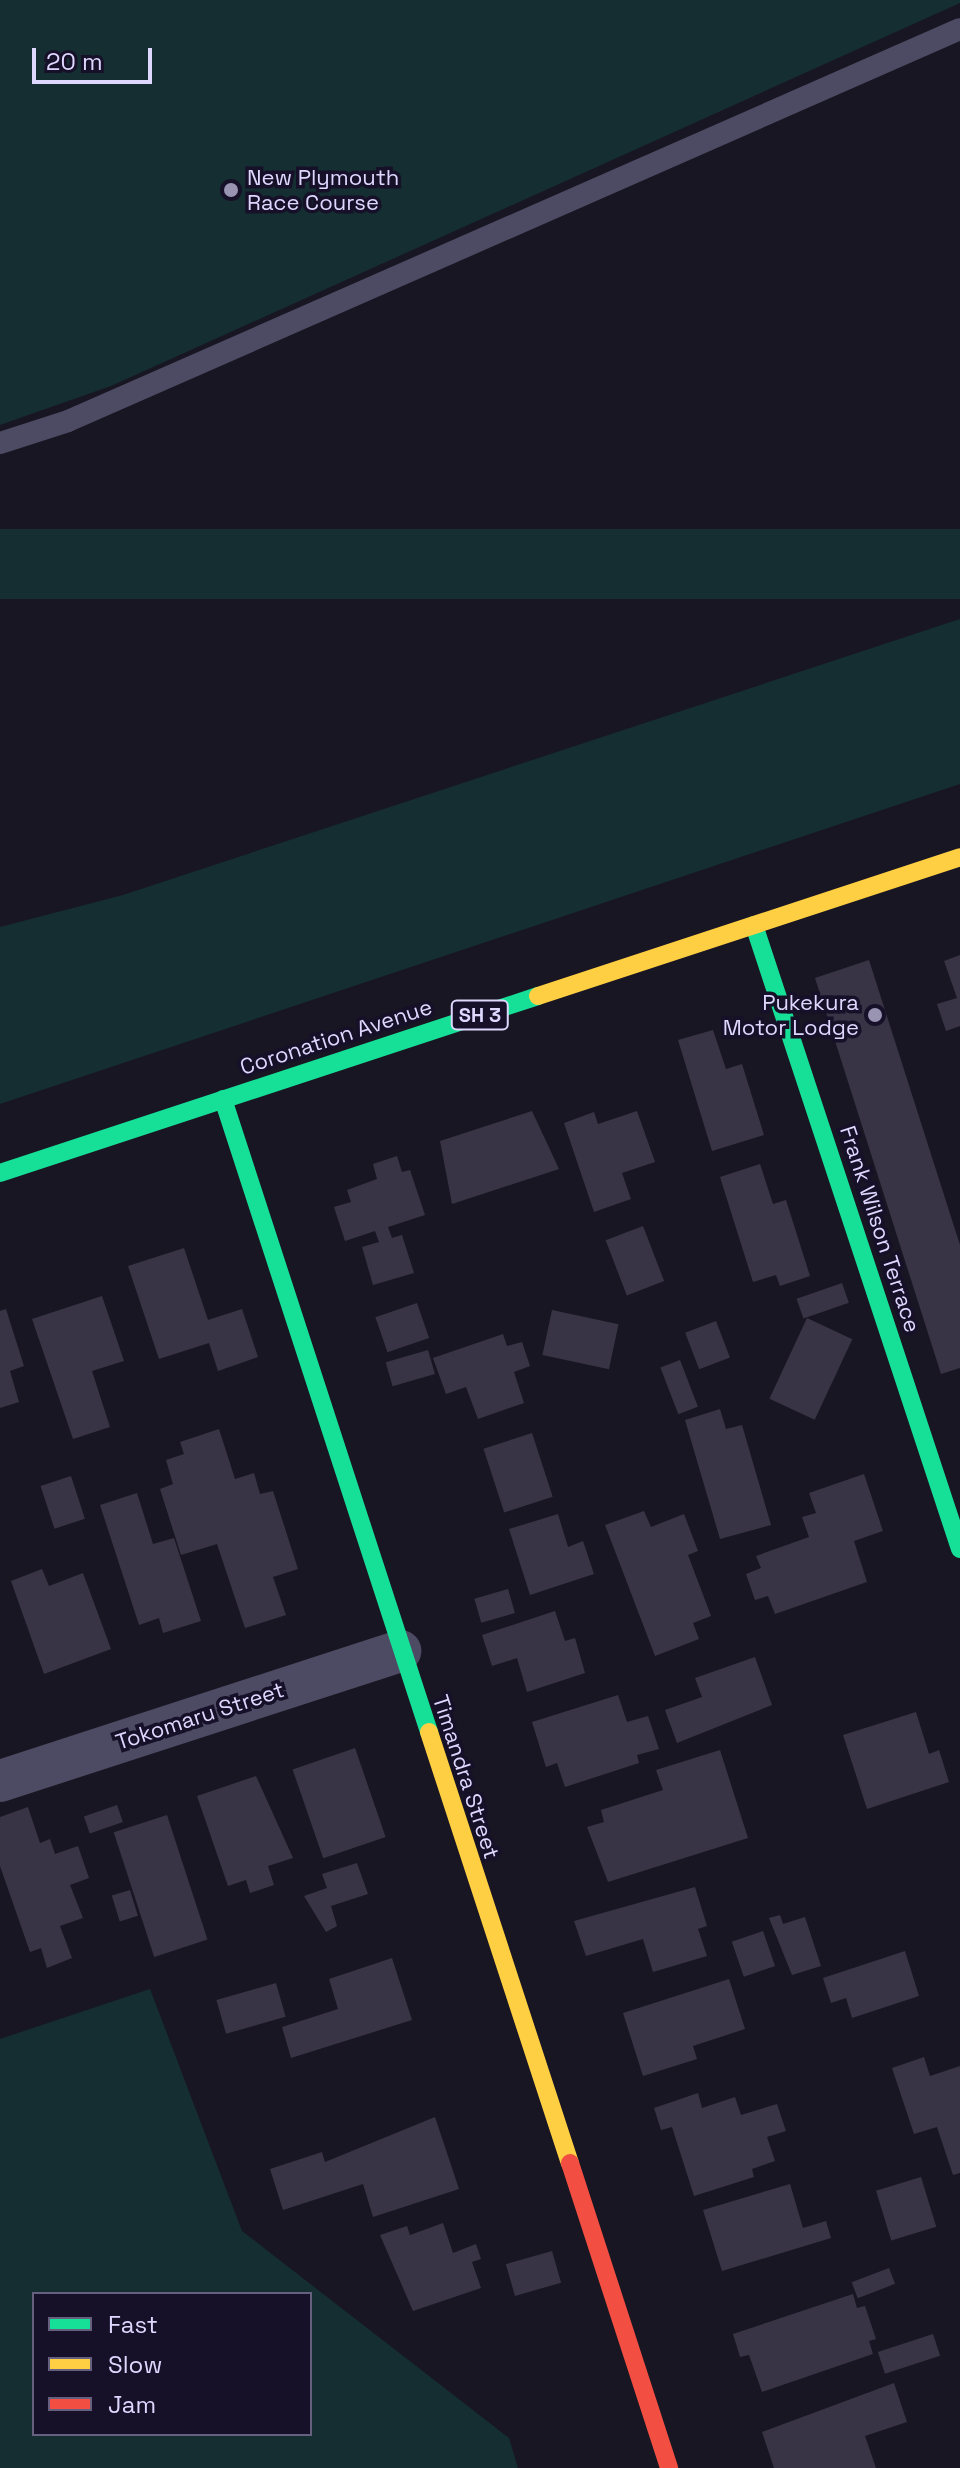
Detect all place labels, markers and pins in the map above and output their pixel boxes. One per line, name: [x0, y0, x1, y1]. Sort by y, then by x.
place label: New Plymouth Race Course: [247, 164, 399, 216]
marker: New Plymouth Race Course: [222, 181, 240, 199]
place label: Pukekura Motor Lodge: [723, 989, 859, 1040]
marker: Pukekura Motor Lodge: [866, 1006, 884, 1024]

